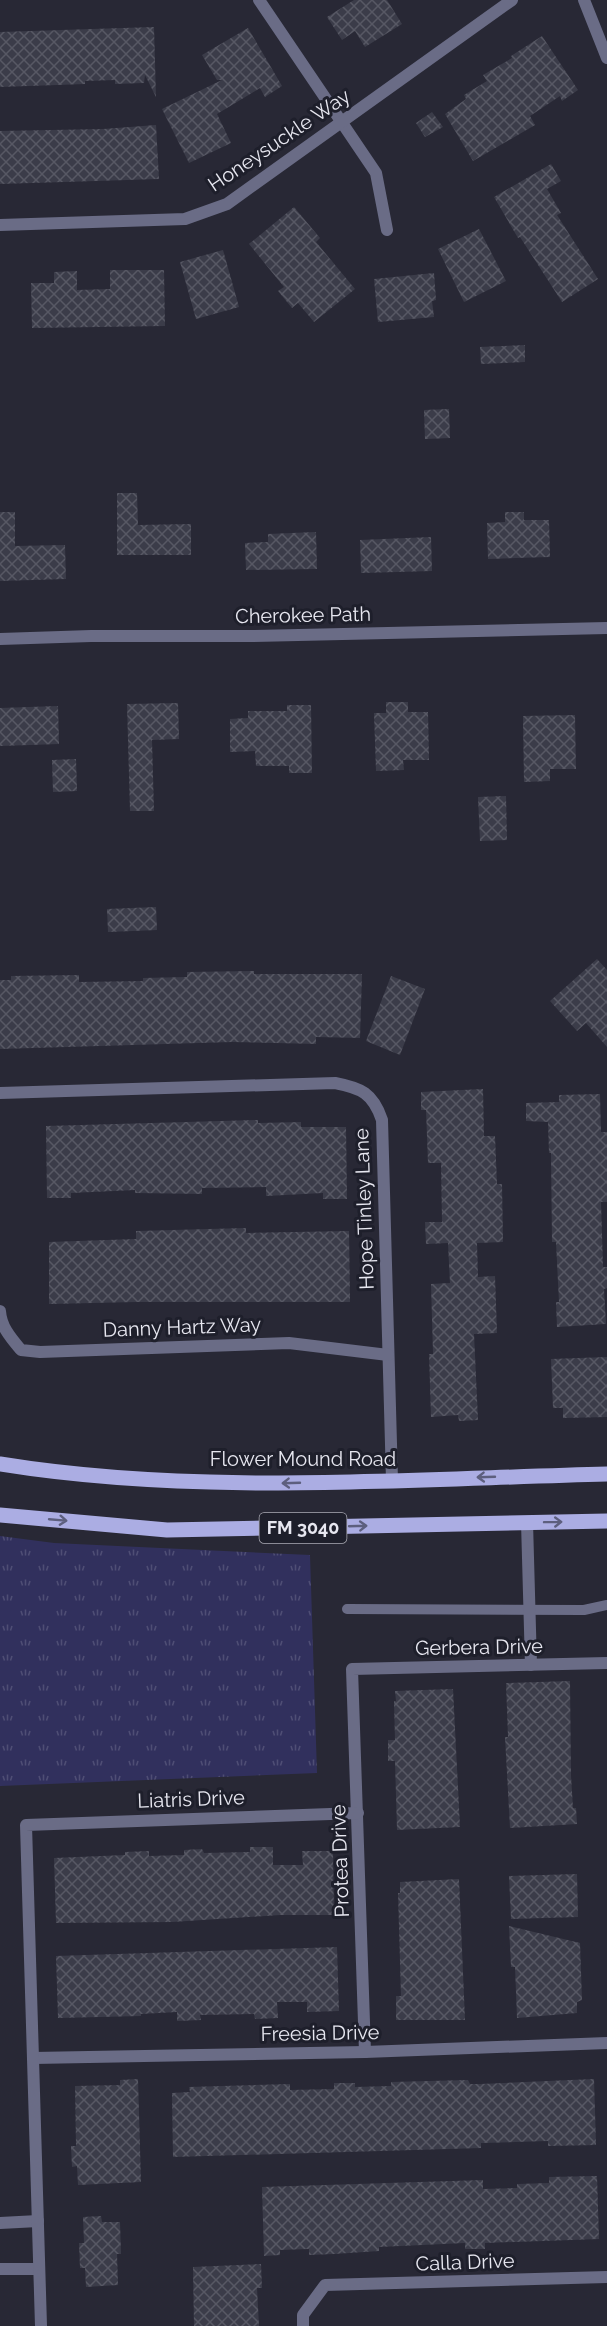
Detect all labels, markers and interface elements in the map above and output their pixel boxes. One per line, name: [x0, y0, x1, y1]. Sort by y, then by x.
street label: Honeysuckle Way: [203, 84, 355, 196]
street label: Cherokee Path: [235, 602, 371, 628]
street label: Hope Tinley Lane: [349, 1128, 379, 1290]
street label: Danny Hartz Way: [102, 1312, 262, 1342]
street label: Flower Mound Road: [210, 1447, 396, 1471]
one-way arrow: [476, 1472, 496, 1483]
one-way arrow: [281, 1477, 301, 1488]
road number: FM 3040: [260, 1513, 346, 1543]
one-way arrow: [48, 1515, 68, 1526]
one-way arrow: [542, 1516, 562, 1528]
one-way arrow: [347, 1520, 367, 1532]
street label: Gerbera Drive: [415, 1634, 543, 1660]
street label: Liatris Drive: [137, 1785, 245, 1813]
street label: Protea Drive: [326, 1804, 354, 1918]
street label: Freesia Drive: [260, 2020, 380, 2046]
street label: Calla Drive: [415, 2248, 515, 2276]

